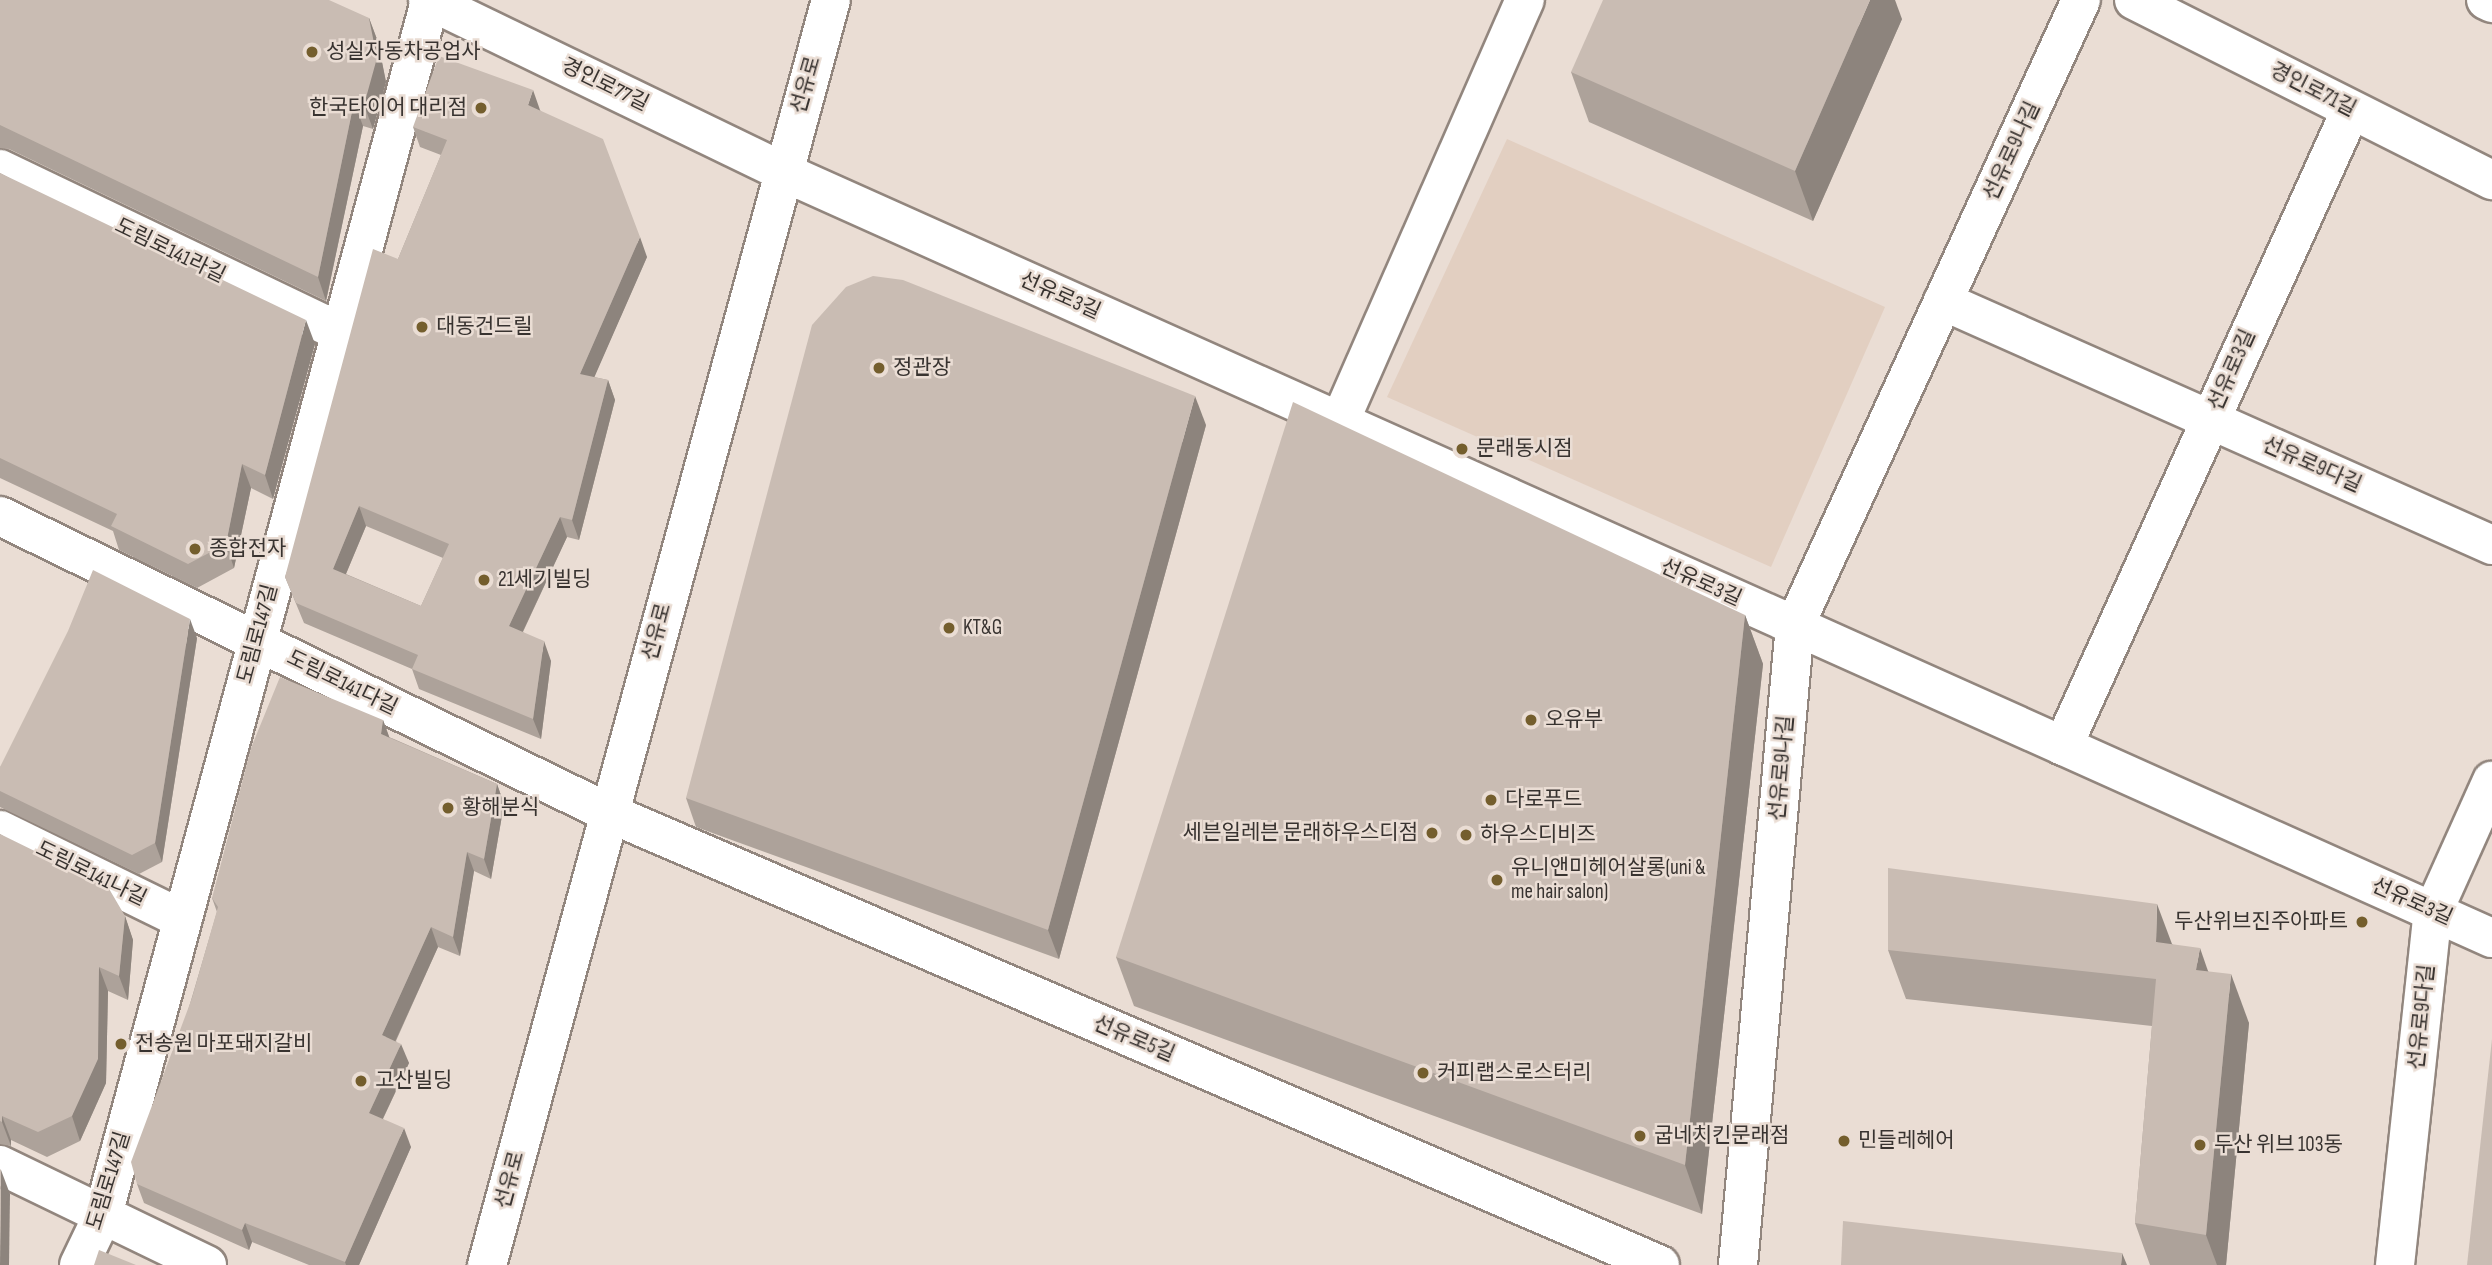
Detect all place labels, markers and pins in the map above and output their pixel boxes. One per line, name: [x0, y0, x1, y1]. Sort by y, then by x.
place label: 성실자동차공업사: [326, 39, 481, 65]
marker: 성실자동차공업사: [304, 44, 320, 60]
place label: 한국타이어 대리점: [309, 95, 467, 121]
marker: 한국타이어 대리점: [473, 100, 489, 116]
place label: 대동건드릴: [436, 314, 533, 340]
marker: 대동건드릴: [414, 319, 430, 335]
place label: 정관장: [893, 355, 951, 381]
marker: 정관장: [871, 360, 887, 376]
place label: 문래동시점: [1476, 436, 1573, 462]
marker: 문래동시점: [1454, 441, 1470, 457]
place label: 종합전자: [209, 536, 286, 562]
marker: 종합전자: [187, 541, 203, 557]
place label: 21세기빌딩: [498, 567, 591, 593]
marker: 21세기빌딩: [476, 572, 492, 588]
place label: KT&G: [963, 615, 1002, 641]
marker: KT&G: [941, 620, 957, 636]
place label: 오유부: [1545, 707, 1603, 733]
marker: 오유부: [1523, 712, 1539, 728]
place label: 다로푸드: [1505, 787, 1582, 813]
marker: 다로푸드: [1483, 792, 1499, 808]
place label: 황해분식: [462, 795, 539, 821]
marker: 황해분식: [440, 800, 456, 816]
place label: 세븐일레븐 문래하우스디점: [1183, 820, 1418, 846]
place label: 하우스디비즈: [1480, 822, 1596, 848]
marker: 세븐일레븐 문래하우스디점: [1424, 825, 1440, 841]
marker: 하우스디비즈: [1458, 827, 1474, 843]
place label: 유니앤미헤어살롱(uni & me hair salon): [1511, 855, 1706, 905]
marker: 유니앤미헤어살롱(uni & me hair salon): [1489, 872, 1505, 888]
place label: 두산위브진주아파트: [2174, 909, 2348, 935]
marker: 두산위브진주아파트: [2354, 914, 2370, 930]
place label: 전송원 마포돼지갈비: [135, 1031, 312, 1057]
marker: 전송원 마포돼지갈비: [113, 1036, 129, 1052]
place label: 커피랩스로스터리: [1437, 1060, 1592, 1086]
marker: 커피랩스로스터리: [1415, 1065, 1431, 1081]
place label: 고산빌딩: [375, 1068, 452, 1094]
marker: 고산빌딩: [353, 1073, 369, 1089]
place label: 굽네치킨문래점: [1654, 1123, 1789, 1149]
marker: 굽네치킨문래점: [1632, 1128, 1648, 1144]
place label: 민들레헤어: [1858, 1128, 1955, 1154]
place label: 두산 위브 103동: [2214, 1132, 2343, 1158]
marker: 민들레헤어: [1836, 1133, 1852, 1149]
marker: 두산 위브 103동: [2192, 1137, 2208, 1153]

